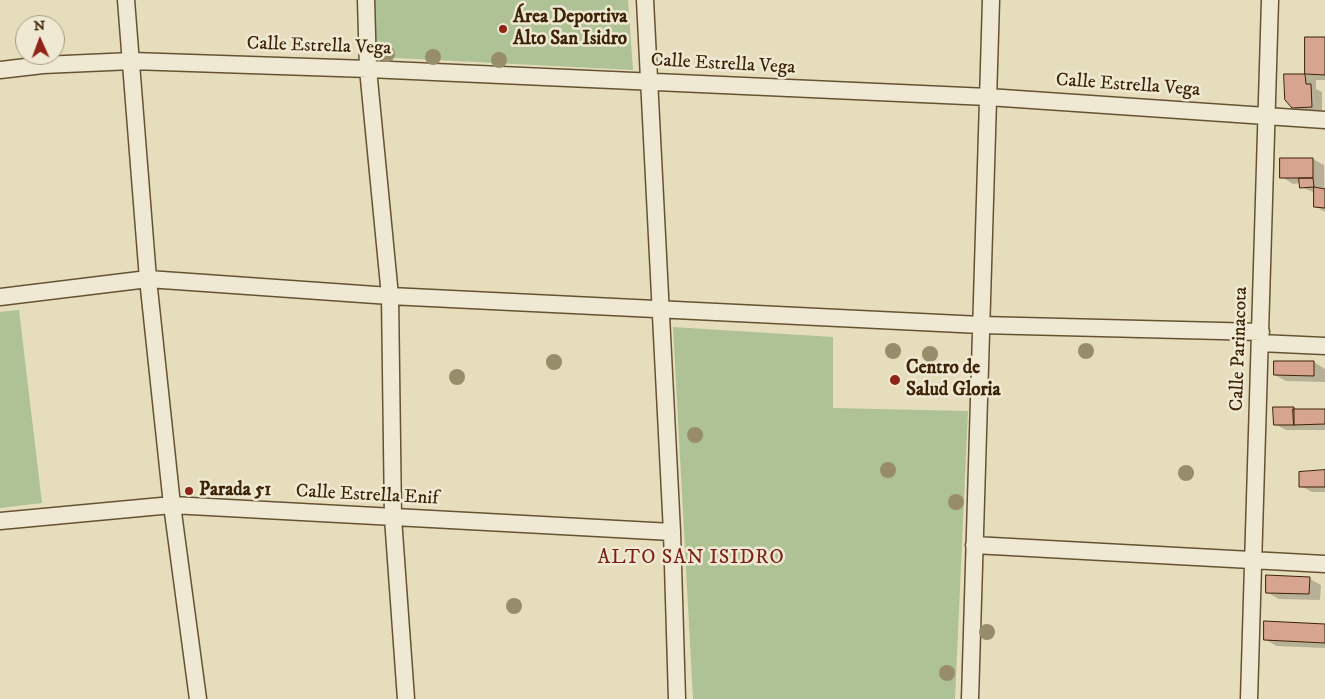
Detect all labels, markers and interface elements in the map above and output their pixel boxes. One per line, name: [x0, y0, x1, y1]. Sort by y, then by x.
place label: Área Deportiva Alto San Isidro: [513, 7, 627, 51]
north arrow: [15, 15, 65, 65]
text: N: [33, 17, 46, 35]
marker: Área Deportiva Alto San Isidro: [497, 23, 509, 35]
street label: Calle Estrella Vega: [246, 33, 392, 61]
street label: Calle Estrella Vega: [650, 50, 796, 80]
street label: Calle Estrella Vega: [1055, 70, 1201, 102]
street label: Calle Parinacota: [1226, 286, 1254, 412]
place label: Centro de Salud Gloria: [906, 358, 1001, 402]
marker: Centro de Salud Gloria: [888, 373, 902, 387]
place label: Parada 51: [199, 480, 271, 502]
street label: Calle Estrella Enif: [295, 481, 439, 511]
marker: Parada 51: [183, 485, 195, 497]
district label: ALTO SAN ISIDRO: [596, 547, 786, 571]

